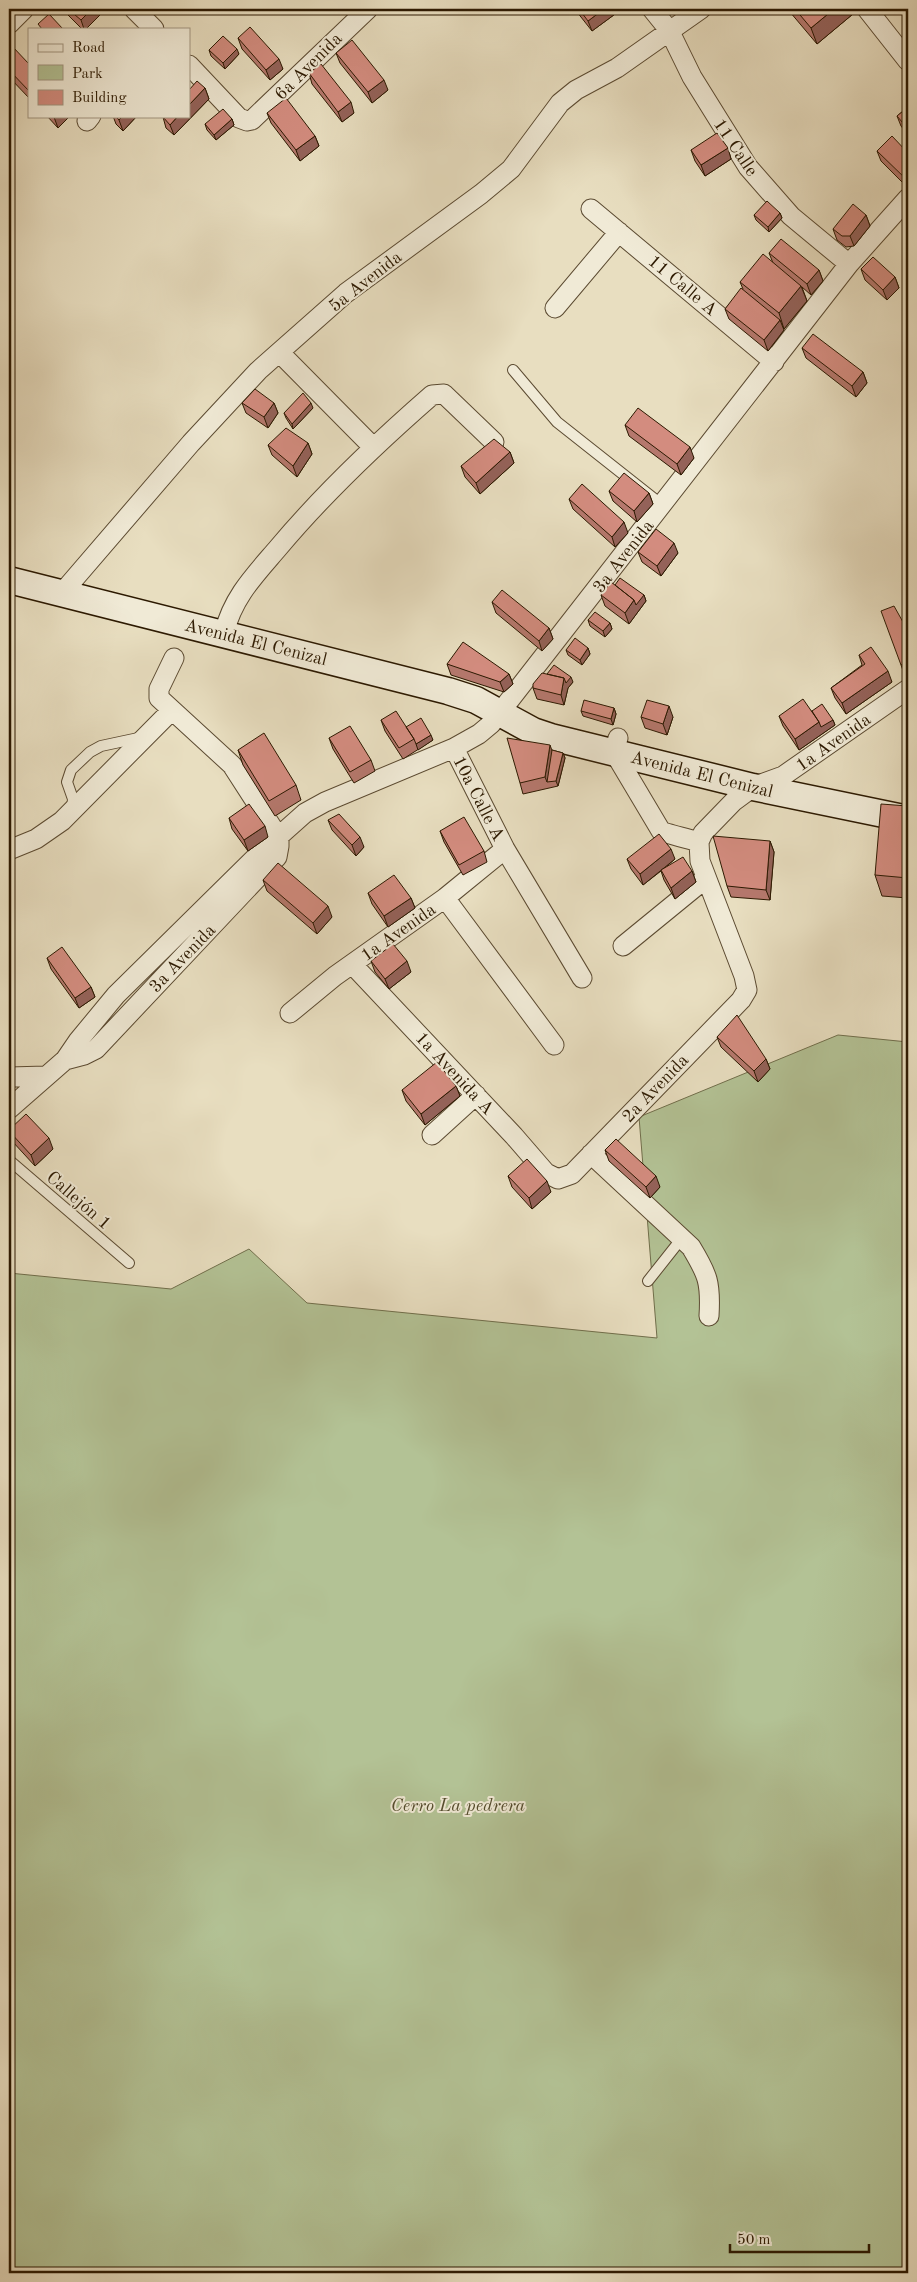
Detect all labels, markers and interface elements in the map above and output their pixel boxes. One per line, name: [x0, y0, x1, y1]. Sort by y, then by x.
legend: [28, 28, 190, 118]
street label: 6a Avenida: [272, 30, 346, 104]
text: Road: [72, 41, 106, 56]
text: Park: [72, 67, 103, 82]
text: Building: [72, 91, 127, 106]
street label: 11 Calle: [710, 116, 761, 179]
street label: 5a Avenida: [326, 248, 405, 316]
street label: 11 Calle A: [645, 252, 720, 320]
street label: 3a Avenida: [590, 517, 658, 596]
street label: Avenida El Cenizal: [183, 617, 329, 669]
street label: 1a Avenida: [793, 710, 874, 775]
street label: Avenida El Cenizal: [629, 749, 775, 801]
street label: 10a Calle A: [449, 753, 507, 844]
street label: 1a Avenida: [358, 900, 439, 965]
street label: 3a Avenida: [146, 921, 219, 996]
street label: 1a Avenida A: [412, 1029, 497, 1119]
street label: 2a Avenida: [619, 1051, 692, 1126]
street label: Callejón 1: [43, 1168, 114, 1233]
park label: Cerro La pedrera: [391, 1797, 526, 1815]
scale bar: [730, 2222, 868, 2254]
text: 50 m: [737, 2233, 771, 2248]

